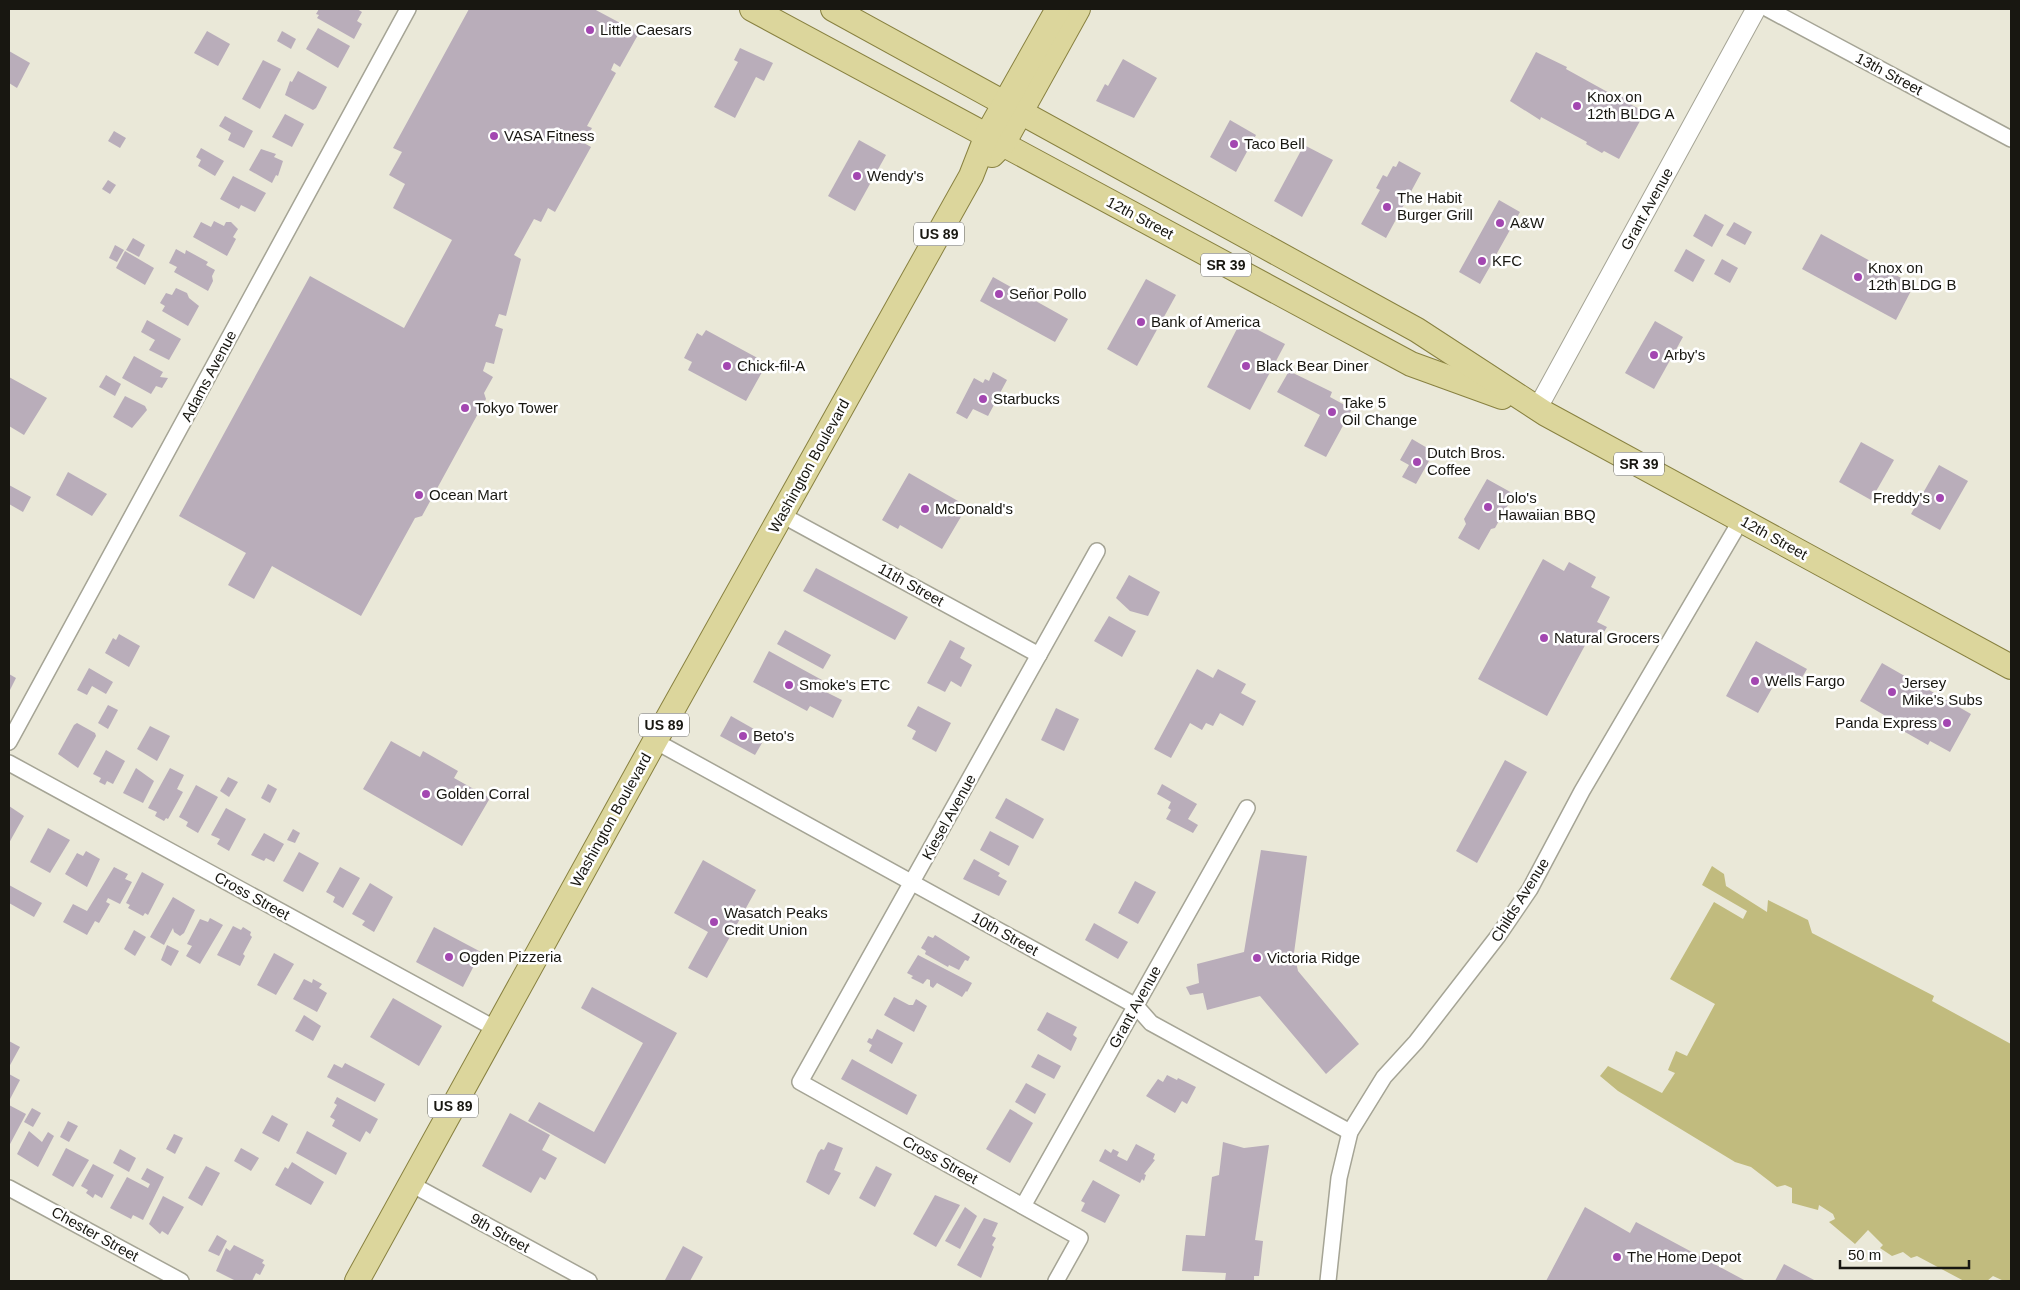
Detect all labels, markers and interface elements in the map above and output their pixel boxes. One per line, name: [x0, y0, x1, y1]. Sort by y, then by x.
place label: Little Caesars: [600, 21, 692, 38]
marker: Little Caesars: [584, 24, 596, 36]
street label: 13th Street: [1853, 49, 1926, 99]
place label: Knox on 12th BLDG A: [1587, 88, 1675, 122]
marker: Knox on 12th BLDG A: [1571, 100, 1583, 112]
place label: VASA Fitness: [504, 127, 595, 144]
marker: VASA Fitness: [488, 130, 500, 142]
place label: Taco Bell: [1244, 135, 1305, 152]
marker: Taco Bell: [1228, 138, 1240, 150]
street label: Grant Avenue: [1617, 165, 1676, 253]
place label: Wendy's: [867, 167, 924, 184]
marker: Wendy's: [851, 170, 863, 182]
place label: The Habit Burger Grill: [1397, 189, 1473, 223]
street label: 12th Street: [1104, 193, 1177, 243]
marker: The Habit Burger Grill: [1381, 201, 1393, 213]
place label: A&W: [1510, 214, 1545, 231]
marker: A&W: [1494, 217, 1506, 229]
road number: US 89: [914, 222, 964, 245]
place label: KFC: [1492, 252, 1522, 269]
road number: SR 39: [1201, 254, 1251, 276]
marker: KFC: [1476, 255, 1488, 267]
place label: Knox on 12th BLDG B: [1868, 259, 1956, 293]
marker: Knox on 12th BLDG B: [1852, 271, 1864, 283]
place label: Señor Pollo: [1009, 285, 1087, 302]
marker: Señor Pollo: [993, 288, 1005, 300]
place label: Bank of America: [1151, 313, 1261, 330]
marker: Bank of America: [1135, 316, 1147, 328]
street label: Adams Avenue: [177, 327, 240, 424]
place label: Arby's: [1664, 346, 1705, 363]
marker: Arby's: [1648, 349, 1660, 361]
place label: Chick-fil-A: [737, 357, 805, 374]
place label: Black Bear Diner: [1256, 357, 1369, 374]
marker: Chick-fil-A: [721, 360, 733, 372]
marker: Black Bear Diner: [1240, 360, 1252, 372]
place label: Starbucks: [993, 390, 1060, 407]
marker: Starbucks: [977, 393, 989, 405]
place label: Take 5 Oil Change: [1342, 394, 1417, 428]
street label: Washington Boulevard: [765, 396, 852, 536]
place label: Tokyo Tower: [475, 399, 558, 416]
marker: Tokyo Tower: [459, 402, 471, 414]
marker: Take 5 Oil Change: [1326, 406, 1338, 418]
place label: Dutch Bros. Coffee: [1427, 444, 1505, 478]
road number: SR 39: [1614, 452, 1664, 476]
marker: Dutch Bros. Coffee: [1411, 456, 1423, 468]
place label: Ocean Mart: [429, 486, 508, 503]
marker: Ocean Mart: [413, 489, 425, 501]
place label: Lolo's Hawaiian BBQ: [1498, 489, 1596, 523]
place label: Freddy's: [1873, 489, 1930, 506]
marker: Freddy's: [1934, 492, 1946, 504]
place label: McDonald's: [935, 500, 1013, 517]
marker: Lolo's Hawaiian BBQ: [1482, 501, 1494, 513]
marker: McDonald's: [919, 503, 931, 515]
street label: 12th Street: [1738, 512, 1811, 563]
street label: 11th Street: [876, 560, 948, 610]
place label: Natural Grocers: [1554, 629, 1660, 646]
marker: Natural Grocers: [1538, 632, 1550, 644]
place label: Wells Fargo: [1765, 672, 1845, 689]
place label: Jersey Mike's Subs: [1902, 674, 1982, 708]
marker: Wells Fargo: [1749, 675, 1761, 687]
place label: Smoke's ETC: [799, 676, 890, 693]
marker: Smoke's ETC: [783, 679, 795, 691]
marker: Jersey Mike's Subs: [1886, 686, 1898, 698]
road number: US 89: [639, 714, 689, 736]
place label: Panda Express: [1835, 714, 1937, 731]
marker: Panda Express: [1941, 717, 1953, 729]
place label: Beto's: [753, 727, 794, 744]
marker: Beto's: [737, 730, 749, 742]
street label: Washington Boulevard: [567, 750, 654, 890]
street label: Kiesel Avenue: [918, 771, 979, 862]
place label: Golden Corral: [436, 785, 529, 802]
marker: Golden Corral: [420, 788, 432, 800]
street label: Childs Avenue: [1487, 855, 1552, 945]
street label: Cross Street: [212, 868, 294, 924]
place label: Wasatch Peaks Credit Union: [724, 904, 828, 938]
street label: 10th Street: [969, 908, 1042, 959]
marker: Wasatch Peaks Credit Union: [708, 916, 720, 928]
place label: Ogden Pizzeria: [459, 948, 562, 965]
place label: Victoria Ridge: [1267, 949, 1360, 966]
marker: Ogden Pizzeria: [443, 951, 455, 963]
marker: Victoria Ridge: [1251, 952, 1263, 964]
street label: Grant Avenue: [1105, 963, 1164, 1051]
road number: US 89: [428, 1094, 478, 1118]
street label: Cross Street: [900, 1132, 982, 1188]
street label: Chester Street: [49, 1203, 142, 1265]
street label: 9th Street: [468, 1209, 534, 1256]
scale bar: [1840, 1238, 1969, 1270]
text: 50 m: [1848, 1246, 1881, 1263]
place label: The Home Depot: [1627, 1248, 1742, 1265]
marker: The Home Depot: [1611, 1251, 1623, 1263]

